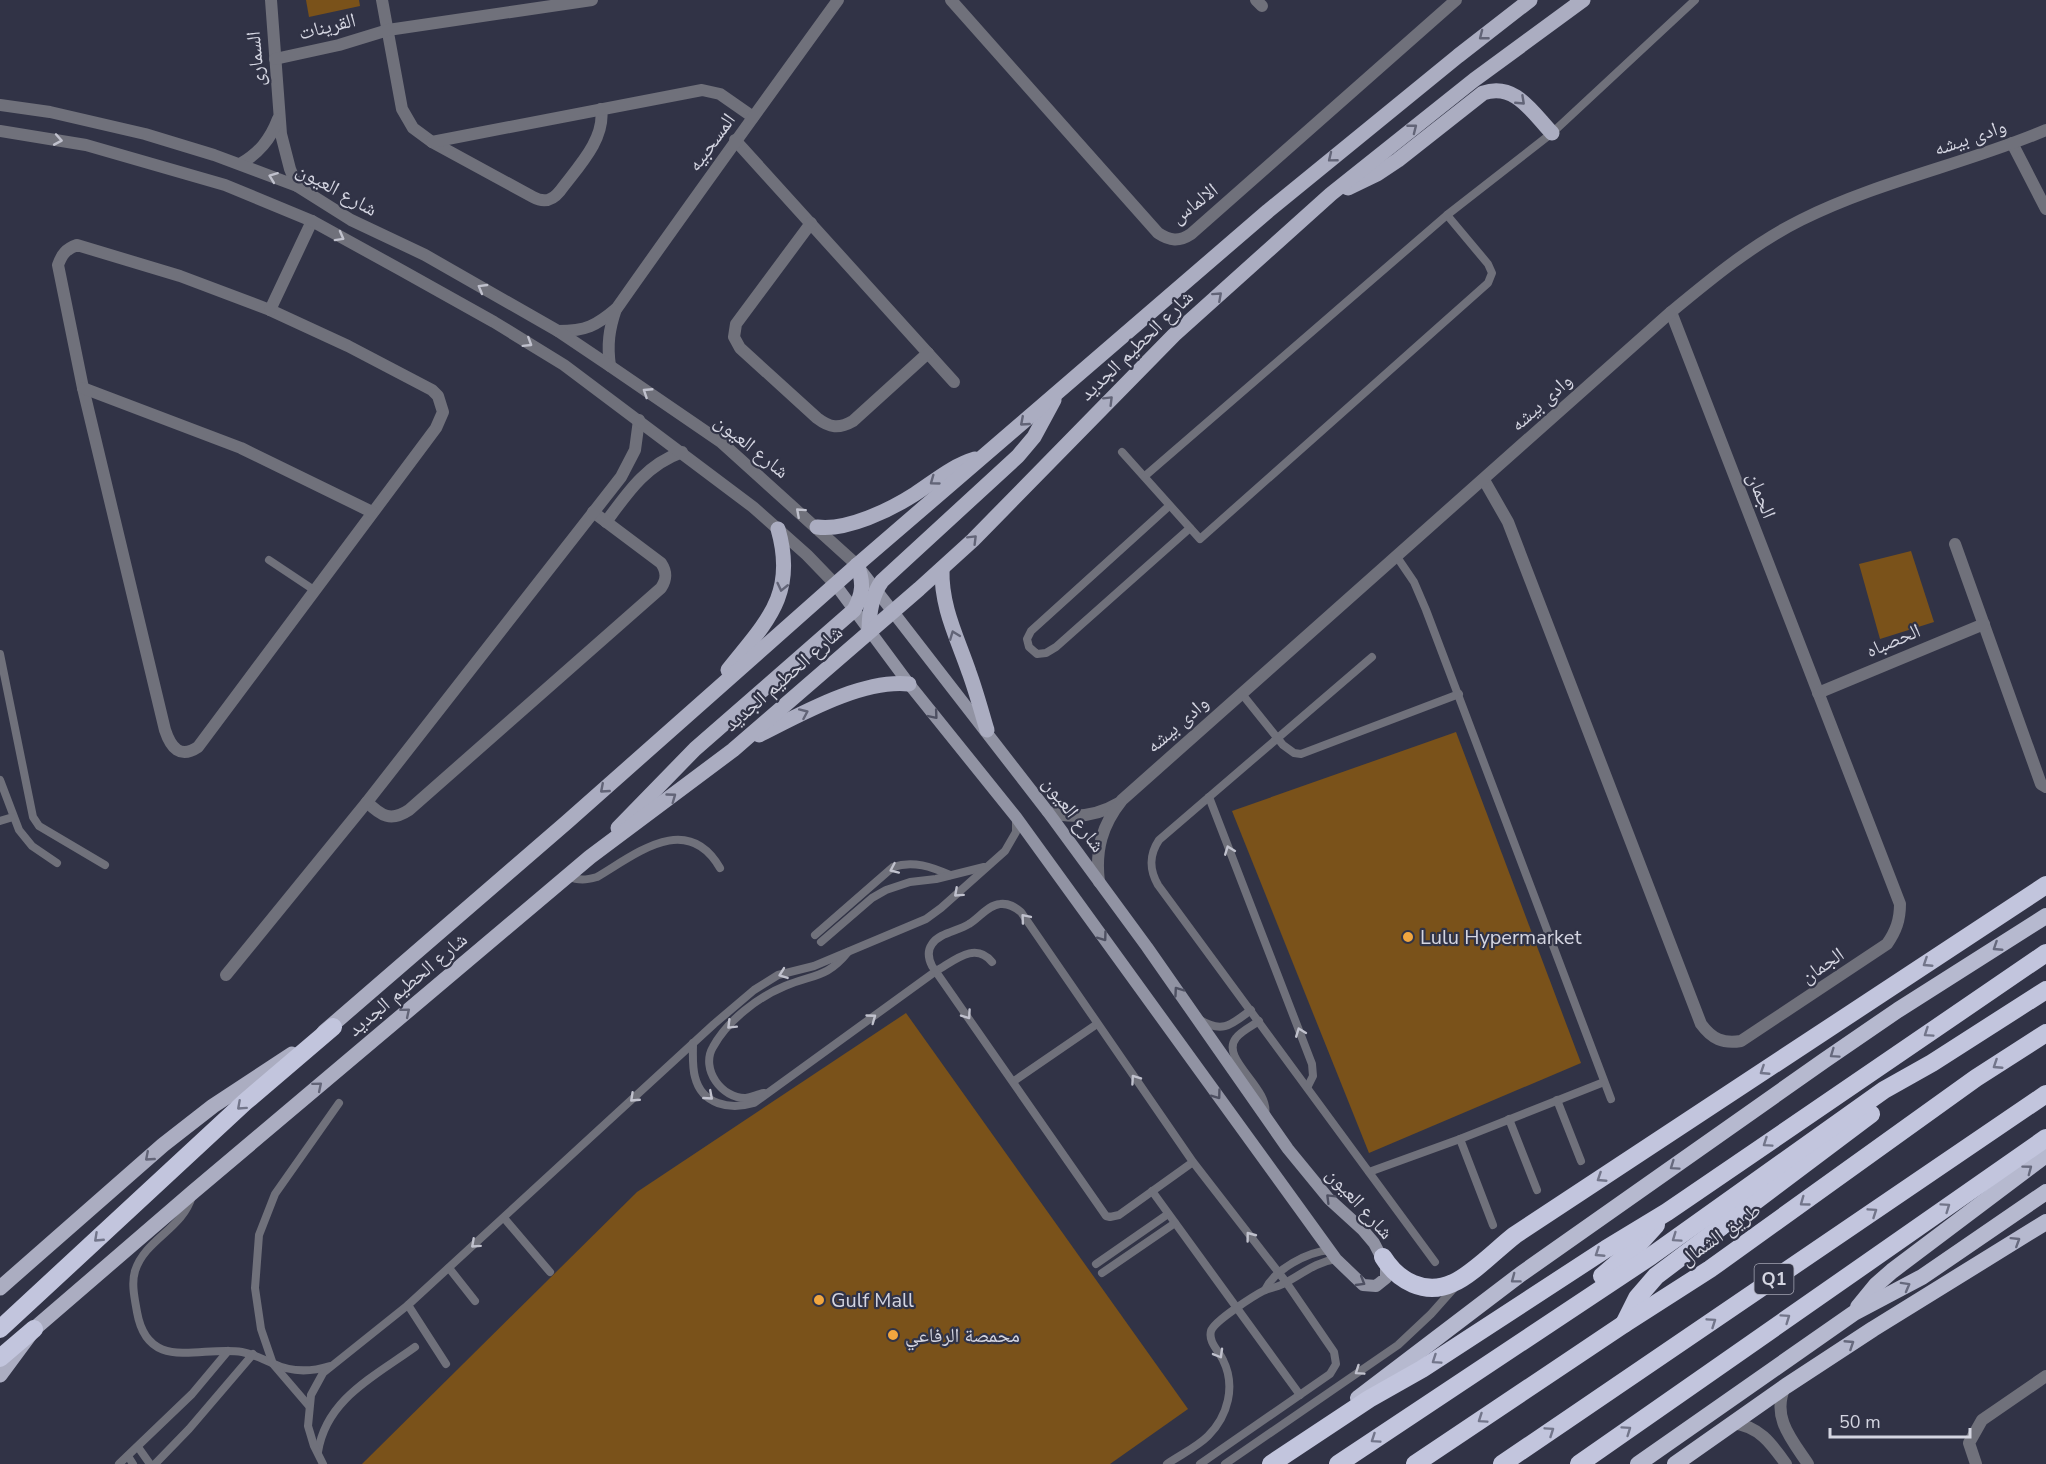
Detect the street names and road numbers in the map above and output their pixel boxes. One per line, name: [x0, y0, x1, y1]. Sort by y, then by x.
street label: القرينات: [296, 6, 359, 47]
street label: السمارى: [240, 30, 271, 88]
street label: المسحبيه: [681, 108, 742, 177]
street label: وادى بيشه: [1930, 113, 2010, 162]
street label: شارع العيون: [291, 156, 382, 223]
street label: الالماس: [1165, 177, 1224, 230]
street label: شارع الحطيم الجديد: [1073, 284, 1199, 407]
street label: وادى بيشه: [1504, 367, 1578, 437]
street label: شارع العيون: [709, 408, 795, 485]
street label: الجمان: [1740, 468, 1783, 522]
street label: الحصباه: [1862, 617, 1925, 664]
street label: شارع الحطيم الجديد: [718, 619, 848, 737]
street label: وادى بيشه: [1140, 690, 1214, 759]
street label: شارع العيون: [1036, 771, 1111, 858]
street label: شارع الحطيم الجديد: [342, 926, 473, 1043]
street label: الجمان: [1795, 941, 1849, 990]
street label: شارع العيون: [1320, 1161, 1399, 1245]
street label: طريق الشمال: [1674, 1197, 1766, 1272]
road number: Q1: [1754, 1264, 1794, 1294]

